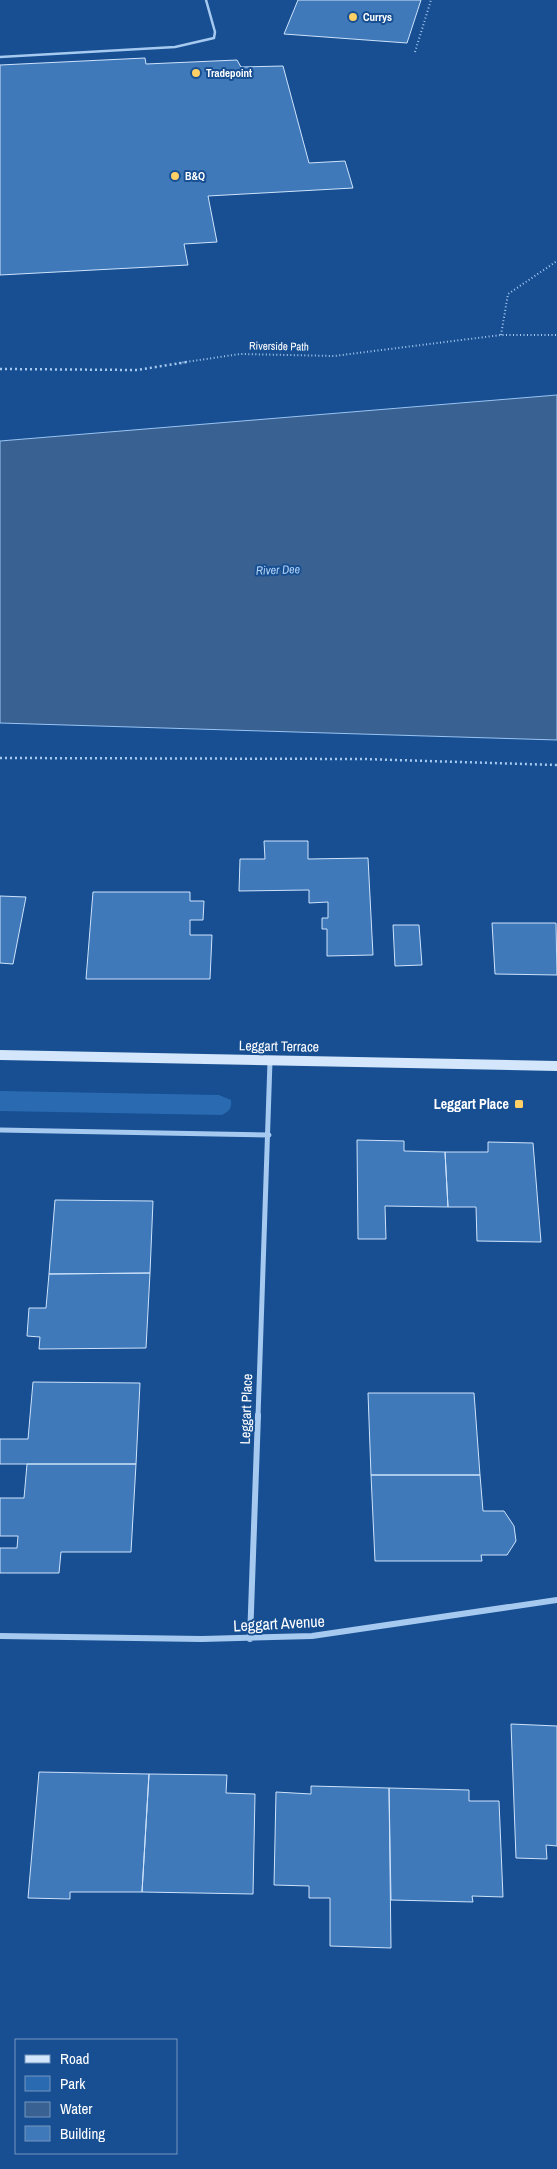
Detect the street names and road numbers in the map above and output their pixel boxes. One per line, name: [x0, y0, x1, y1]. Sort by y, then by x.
street label: Riverside Path: [249, 338, 309, 354]
street label: Leggart Terrace: [239, 1036, 319, 1056]
street label: Leggart Place: [236, 1373, 256, 1445]
street label: Leggart Avenue: [233, 1610, 325, 1636]

